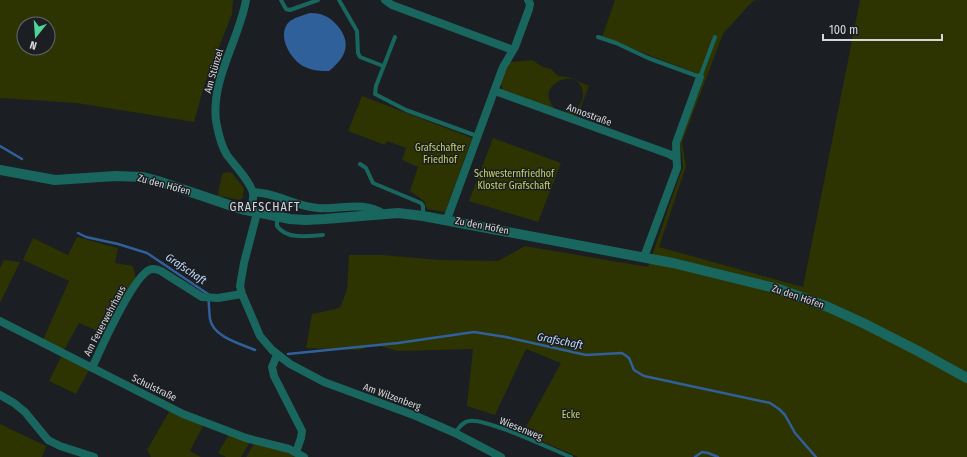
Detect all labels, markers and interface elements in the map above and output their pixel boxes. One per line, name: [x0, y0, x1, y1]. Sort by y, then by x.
north arrow: [16, 16, 56, 56]
scale bar: [823, 16, 942, 42]
text: 100 m: [829, 23, 858, 37]
text: N: [28, 38, 38, 52]
street label: Am Stünzel: [202, 47, 226, 95]
street label: Annostraße: [565, 101, 613, 129]
park label: Grafschafter Friedhof: [415, 142, 466, 166]
park label: Schwesternfriedhof Kloster Grafschaft: [474, 168, 555, 192]
street label: Zu den Höfen: [136, 172, 192, 198]
district label: GRAFSCHAFT: [229, 200, 301, 214]
street label: Zu den Höfen: [454, 215, 510, 237]
water label: Grafschaft: [163, 251, 209, 288]
street label: Zu den Höfen: [770, 282, 826, 312]
street label: Am Feuerwehrhaus: [81, 284, 129, 358]
water label: Grafschaft: [536, 330, 584, 352]
street label: Schulstraße: [130, 372, 178, 404]
street label: Am Wilzenberg: [362, 381, 423, 413]
park label: Ecke: [562, 409, 580, 421]
street label: Wiesenweg: [498, 415, 545, 443]

